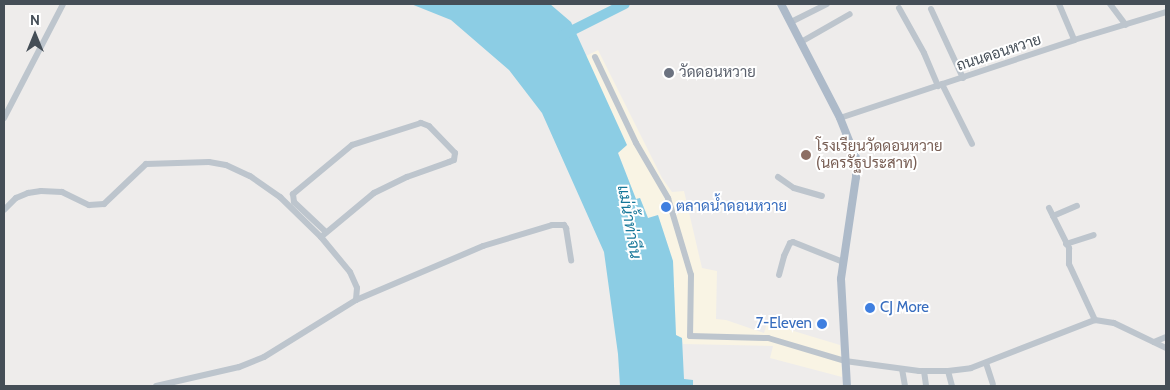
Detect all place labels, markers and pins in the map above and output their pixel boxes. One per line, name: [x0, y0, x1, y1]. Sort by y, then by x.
place label: วัดดอนหวาย: [679, 64, 756, 82]
marker: วัดดอนหวาย: [663, 67, 675, 79]
place label: โรงเรียนวัดดอนหวาย (นครรัฐประสาท): [816, 137, 943, 172]
marker: โรงเรียนวัดดอนหวาย (นครรัฐประสาท): [800, 149, 812, 161]
place label: ตลาดน้ำดอนหวาย: [676, 198, 787, 216]
marker: ตลาดน้ำดอนหวาย: [660, 201, 672, 213]
place label: CJ More: [880, 299, 929, 317]
marker: CJ More: [864, 302, 876, 314]
place label: 7-Eleven: [756, 315, 812, 333]
marker: 7-Eleven: [816, 318, 828, 330]

